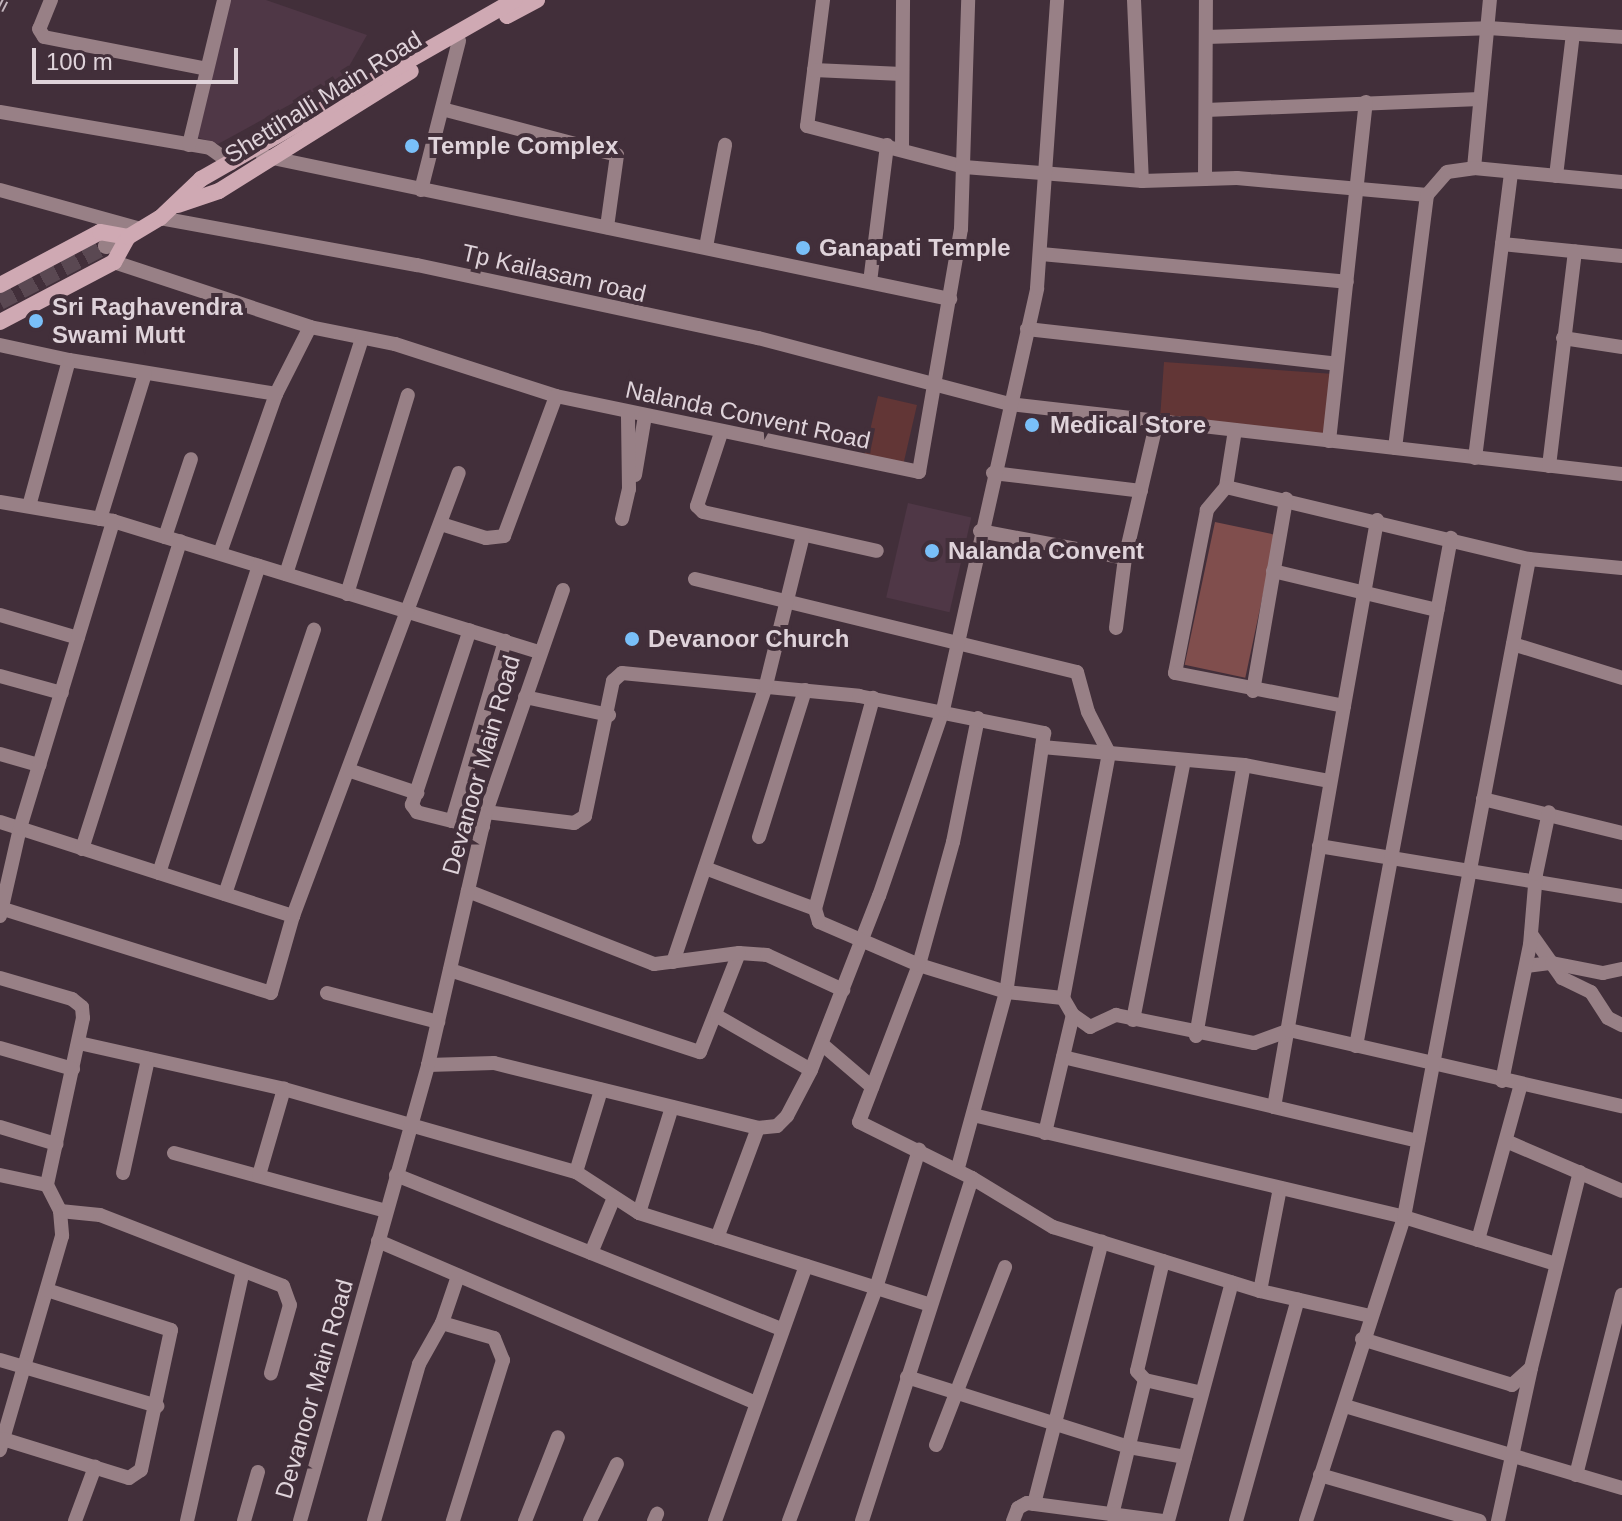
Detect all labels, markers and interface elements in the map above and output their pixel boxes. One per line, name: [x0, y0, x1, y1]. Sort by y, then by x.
street label: Shettihalli Main Road: [219, 25, 427, 169]
scale bar: [36, 32, 242, 82]
text: 100 m: [46, 48, 113, 75]
place label: Temple Complex: [428, 132, 618, 160]
marker: Temple Complex: [403, 137, 421, 155]
place label: Ganapati Temple: [819, 234, 1011, 262]
street label: Tp Kailasam road: [459, 238, 649, 308]
marker: Ganapati Temple: [794, 239, 812, 257]
place label: Sri Raghavendra Swami Mutt: [52, 293, 243, 349]
marker: Sri Raghavendra Swami Mutt: [27, 312, 45, 330]
street label: Nalanda Convent Road: [623, 375, 873, 455]
place label: Medical Store: [1050, 411, 1206, 439]
marker: Medical Store: [1021, 414, 1043, 436]
place label: Nalanda Convent: [948, 537, 1144, 565]
marker: Nalanda Convent: [923, 542, 941, 560]
place label: Devanoor Church: [648, 625, 849, 653]
marker: Devanoor Church: [623, 630, 641, 648]
street label: Devanoor Main Road: [436, 652, 526, 878]
street label: Devanoor Main Road: [269, 1276, 359, 1502]

